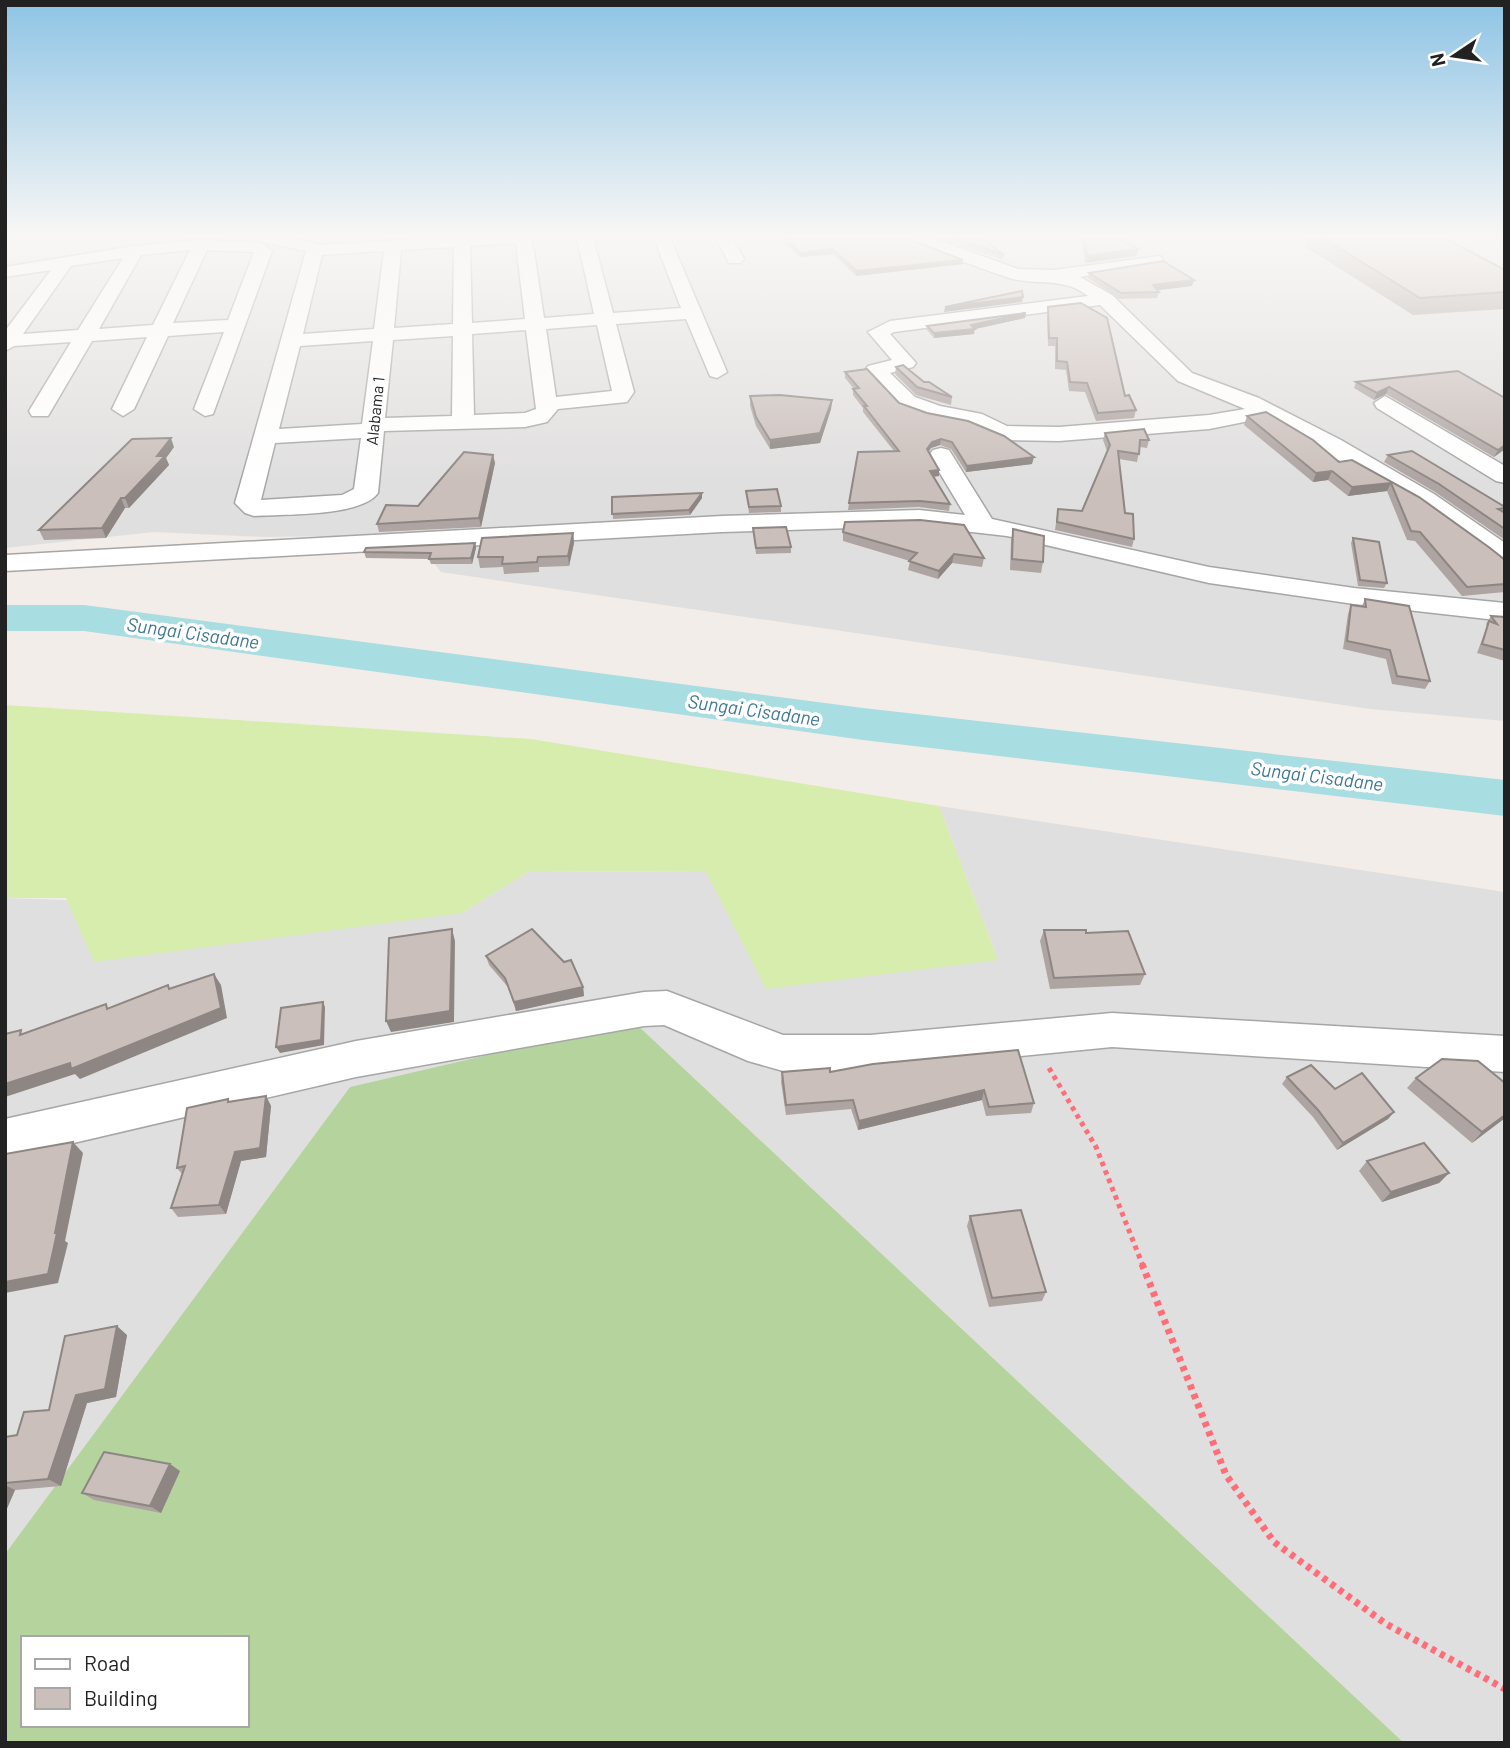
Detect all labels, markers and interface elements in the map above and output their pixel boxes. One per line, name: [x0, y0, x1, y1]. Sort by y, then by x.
north arrow: [1419, 21, 1489, 91]
text: N: [1424, 51, 1450, 69]
street label: Alabama 1: [361, 376, 388, 446]
water label: Sungai Cisadane: [125, 612, 261, 653]
water label: Sungai Cisadane: [686, 689, 822, 730]
water label: Sungai Cisadane: [1249, 756, 1385, 795]
legend: [21, 1636, 248, 1727]
text: Road: [84, 1650, 130, 1675]
text: Building: [84, 1685, 158, 1710]

